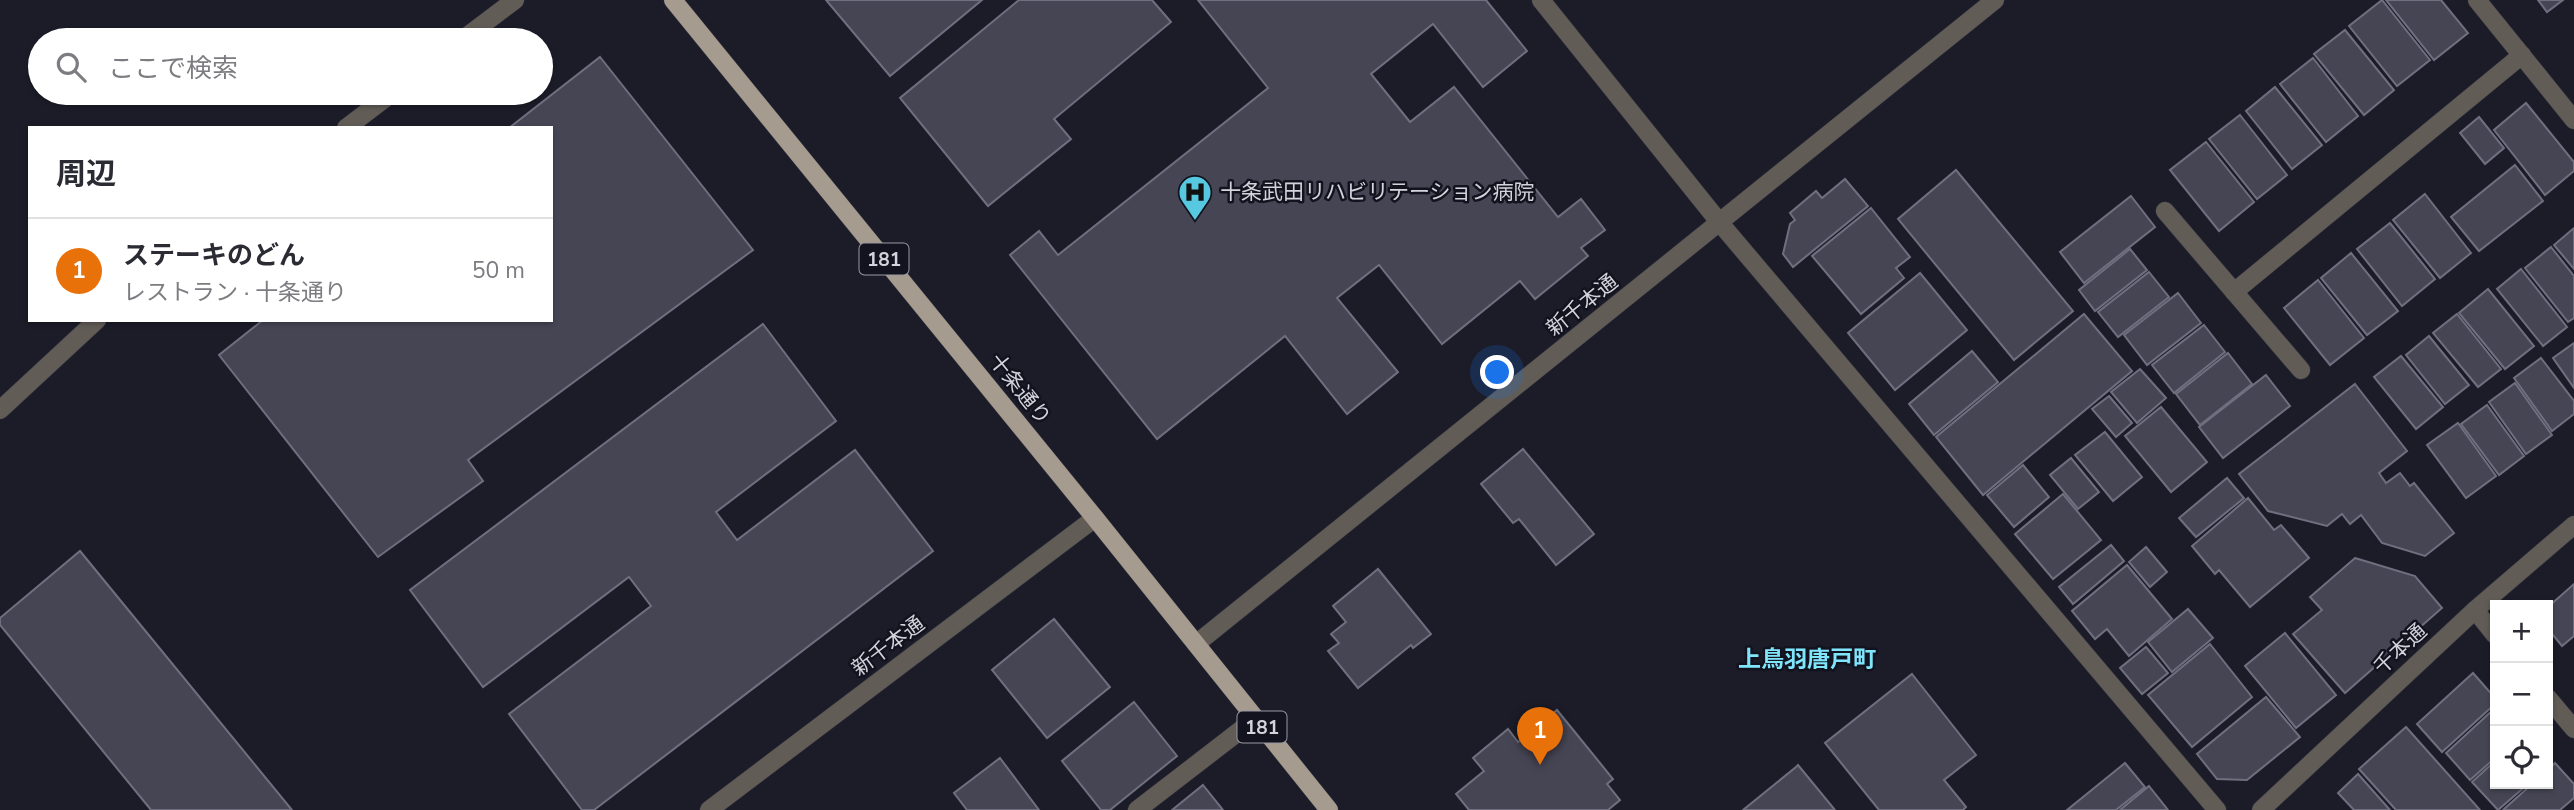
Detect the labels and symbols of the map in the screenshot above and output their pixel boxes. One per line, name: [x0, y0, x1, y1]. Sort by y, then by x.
hospital icon: 十条武田リハビリテーション病院: [1176, 173, 1214, 222]
place label: 十条武田リハビリテーション病院: [1220, 178, 1535, 206]
road number: 181: [860, 244, 908, 274]
street label: 新千本通: [1541, 268, 1623, 342]
street label: 十条通り: [983, 348, 1057, 430]
your location: [1480, 355, 1514, 389]
street label: 新千本通: [846, 610, 930, 682]
street label: 千本通: [2367, 617, 2433, 681]
district label: 上鳥羽唐戸町: [1738, 644, 1876, 675]
pin: 1: [1517, 707, 1563, 765]
road number: 181: [1238, 712, 1286, 742]

